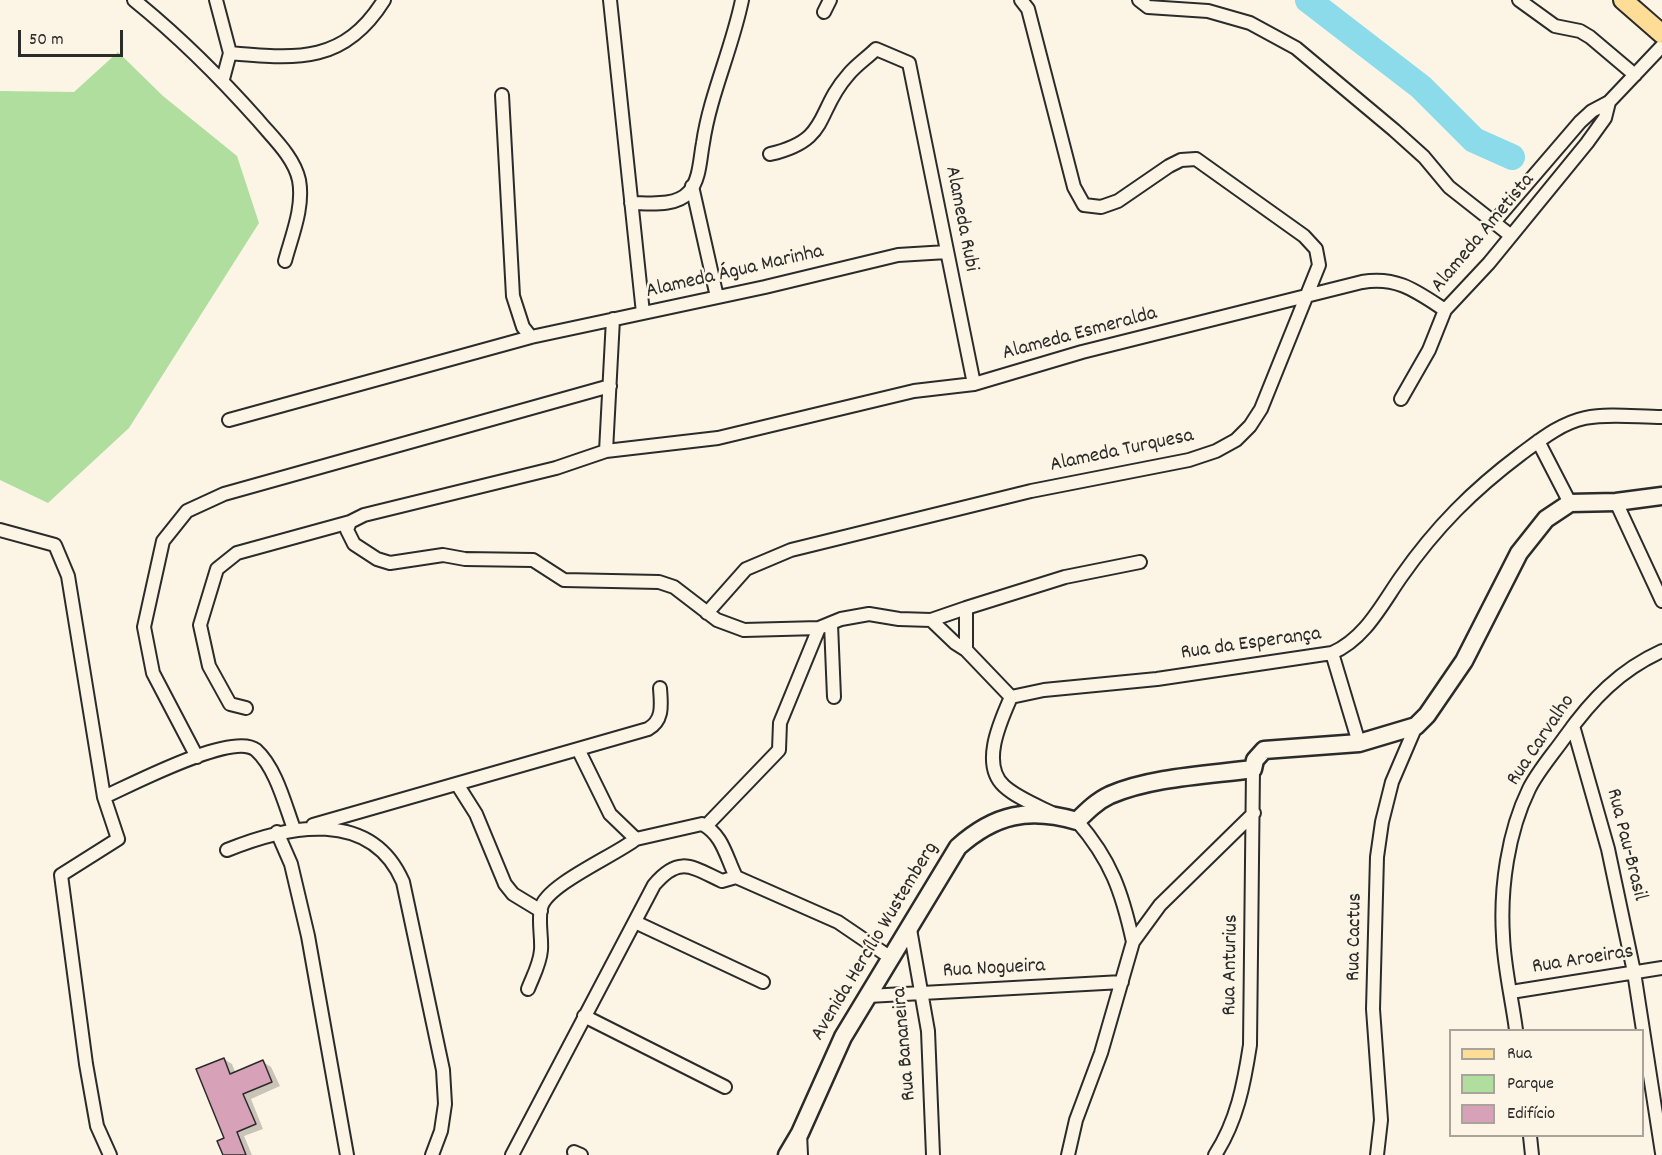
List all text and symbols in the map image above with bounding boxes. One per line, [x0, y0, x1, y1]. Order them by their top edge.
scale bar [21, 18, 126, 56]
text: 50 m [29, 28, 64, 53]
street label: Alameda Rubi [937, 164, 983, 274]
street label: Alameda Ametista [1427, 169, 1541, 299]
street label: Alameda Água Marinha [644, 240, 826, 306]
street label: Alameda Esmeralda [1000, 302, 1160, 368]
street label: Alameda Turquesa [1048, 424, 1196, 480]
street label: Rua da Esperança [1179, 623, 1323, 667]
street label: Rua Carvalho [1502, 691, 1582, 791]
street label: Rua Pau-Brasil [1599, 786, 1651, 904]
street label: Avenida Hercílio Wustemberg [807, 838, 945, 1046]
street label: Rua Cactus [1343, 893, 1369, 981]
street label: Rua Anturius [1219, 914, 1245, 1016]
street label: Rua Aroeiras [1531, 941, 1635, 981]
street label: Rua Nogueira [942, 955, 1046, 985]
street label: Rua Bananeira [888, 986, 924, 1102]
legend [1449, 1029, 1644, 1137]
text: Rua [1507, 1042, 1532, 1067]
text: Parque [1507, 1072, 1554, 1097]
text: Edifício [1507, 1102, 1555, 1127]

